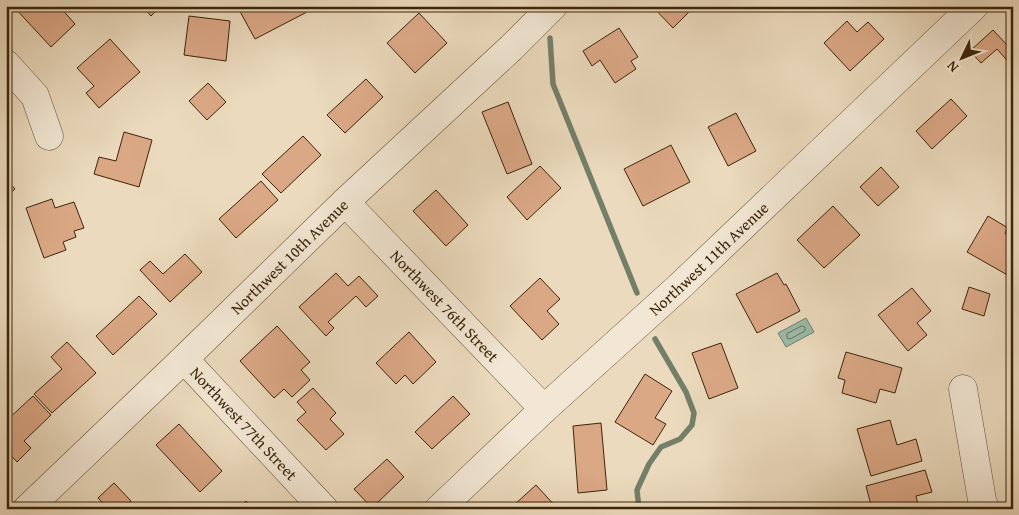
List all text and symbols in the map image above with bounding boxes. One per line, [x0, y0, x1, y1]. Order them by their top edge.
north arrow [936, 32, 986, 82]
text: N [942, 56, 963, 77]
street label: Northwest 10th Avenue [225, 193, 354, 320]
street label: Northwest 11th Avenue [643, 196, 774, 321]
street label: Northwest 76th Street [385, 244, 505, 368]
street label: Northwest 77th Street [185, 361, 304, 486]

